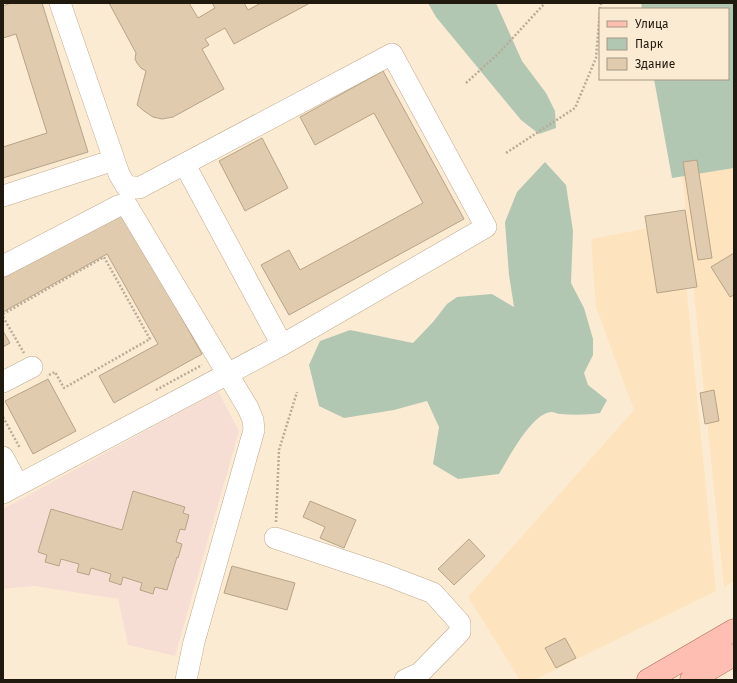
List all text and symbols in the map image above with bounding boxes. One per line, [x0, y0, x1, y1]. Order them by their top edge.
legend [599, 8, 729, 80]
text: Улица [635, 17, 669, 31]
text: Парк [635, 37, 664, 51]
text: Здание [635, 57, 675, 71]

